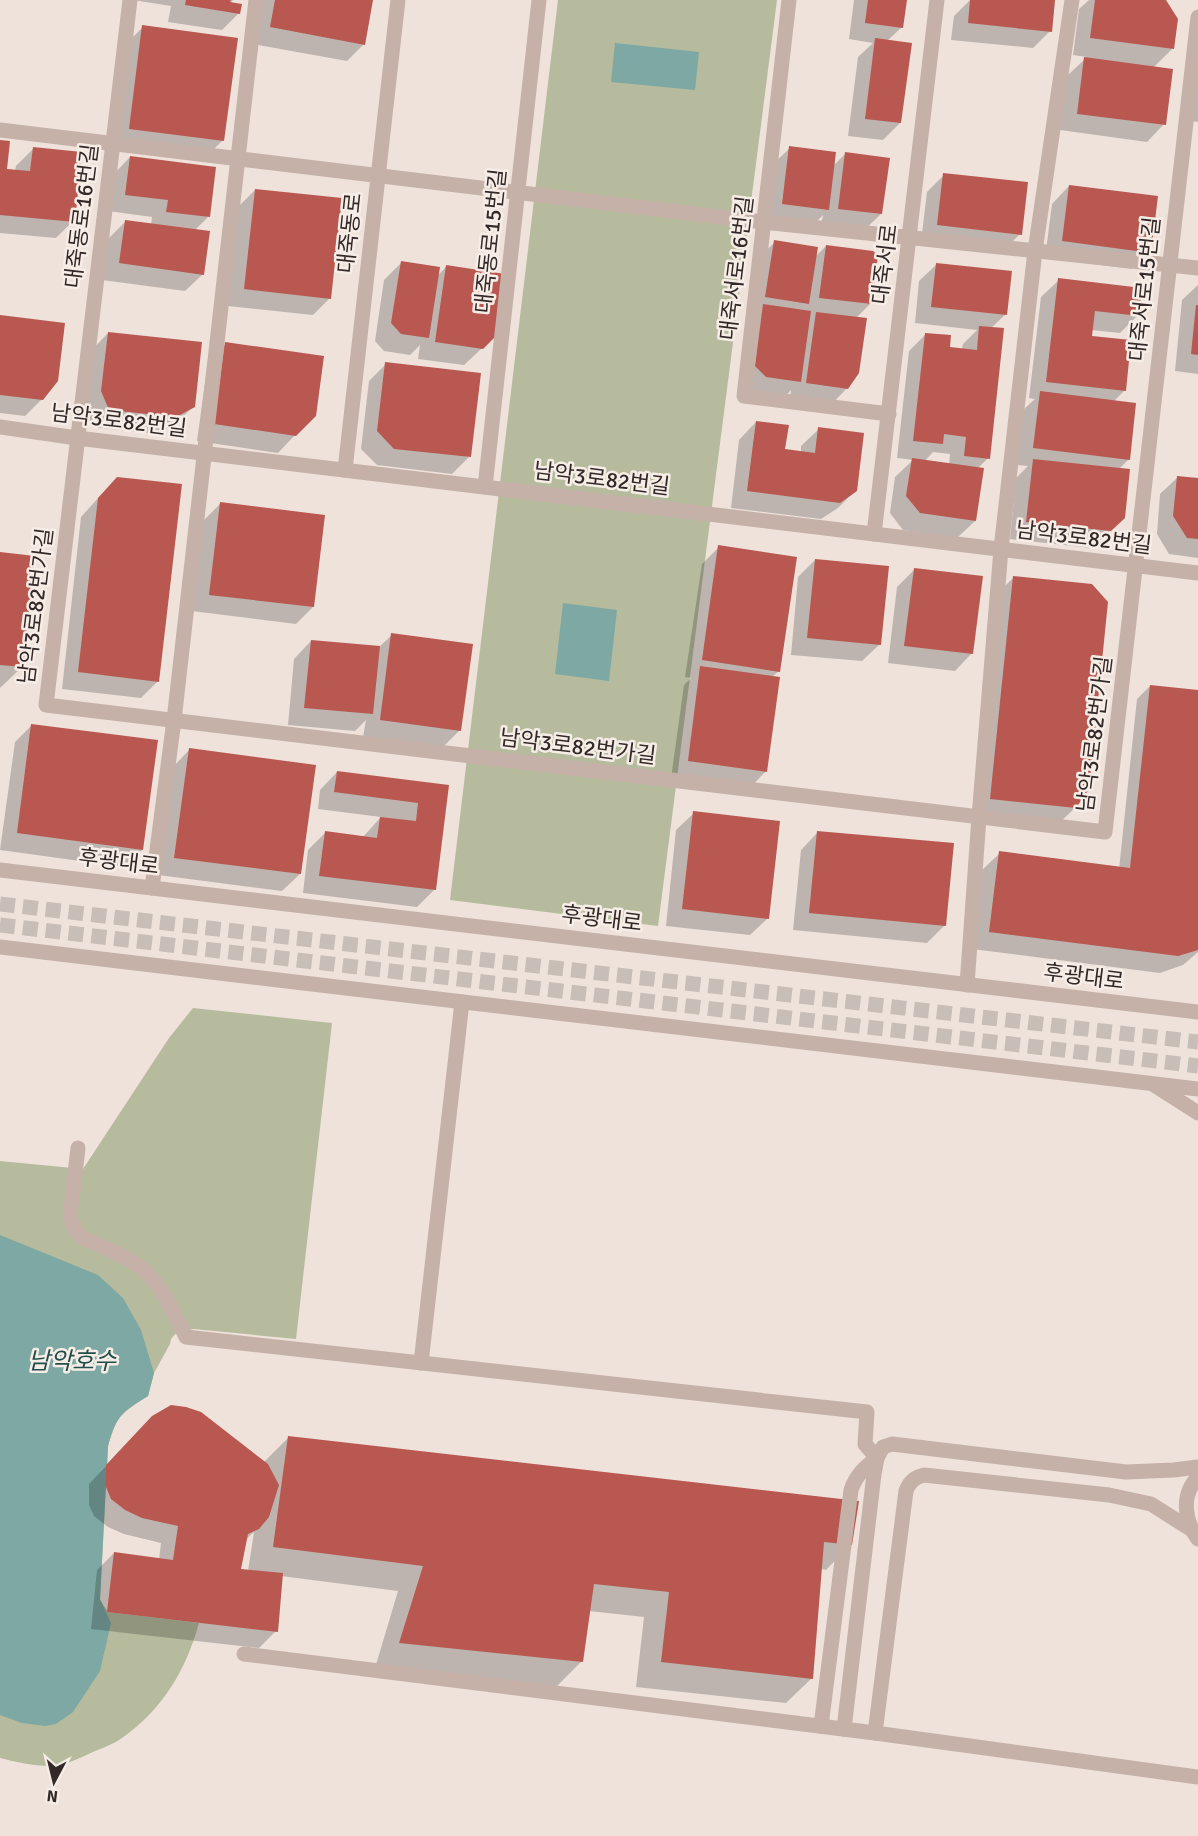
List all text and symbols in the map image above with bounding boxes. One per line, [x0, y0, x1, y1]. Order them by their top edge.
street label: 대죽동로16번길 [59, 142, 104, 290]
street label: 대죽동로15번길 [469, 167, 512, 315]
street label: 대죽동로 [332, 191, 367, 275]
street label: 대죽서로16번길 [714, 194, 759, 342]
street label: 대죽서로15번길 [1123, 215, 1166, 363]
street label: 대죽서로 [866, 222, 903, 306]
street label: 남악3로82번길 [49, 399, 188, 442]
street label: 남악3로82번길 [532, 457, 671, 500]
street label: 남악3로82번길 [1014, 516, 1153, 559]
street label: 남악3로82번가길 [13, 526, 58, 686]
street label: 남악3로82번가길 [1072, 654, 1117, 814]
street label: 남악3로82번가길 [498, 724, 658, 769]
street label: 후광대로 [77, 843, 161, 880]
street label: 후광대로 [560, 900, 644, 937]
street label: 후광대로 [1042, 958, 1126, 995]
water label: 남악호수 [28, 1346, 117, 1376]
north arrow [24, 1752, 84, 1812]
text: N [46, 1785, 59, 1806]

